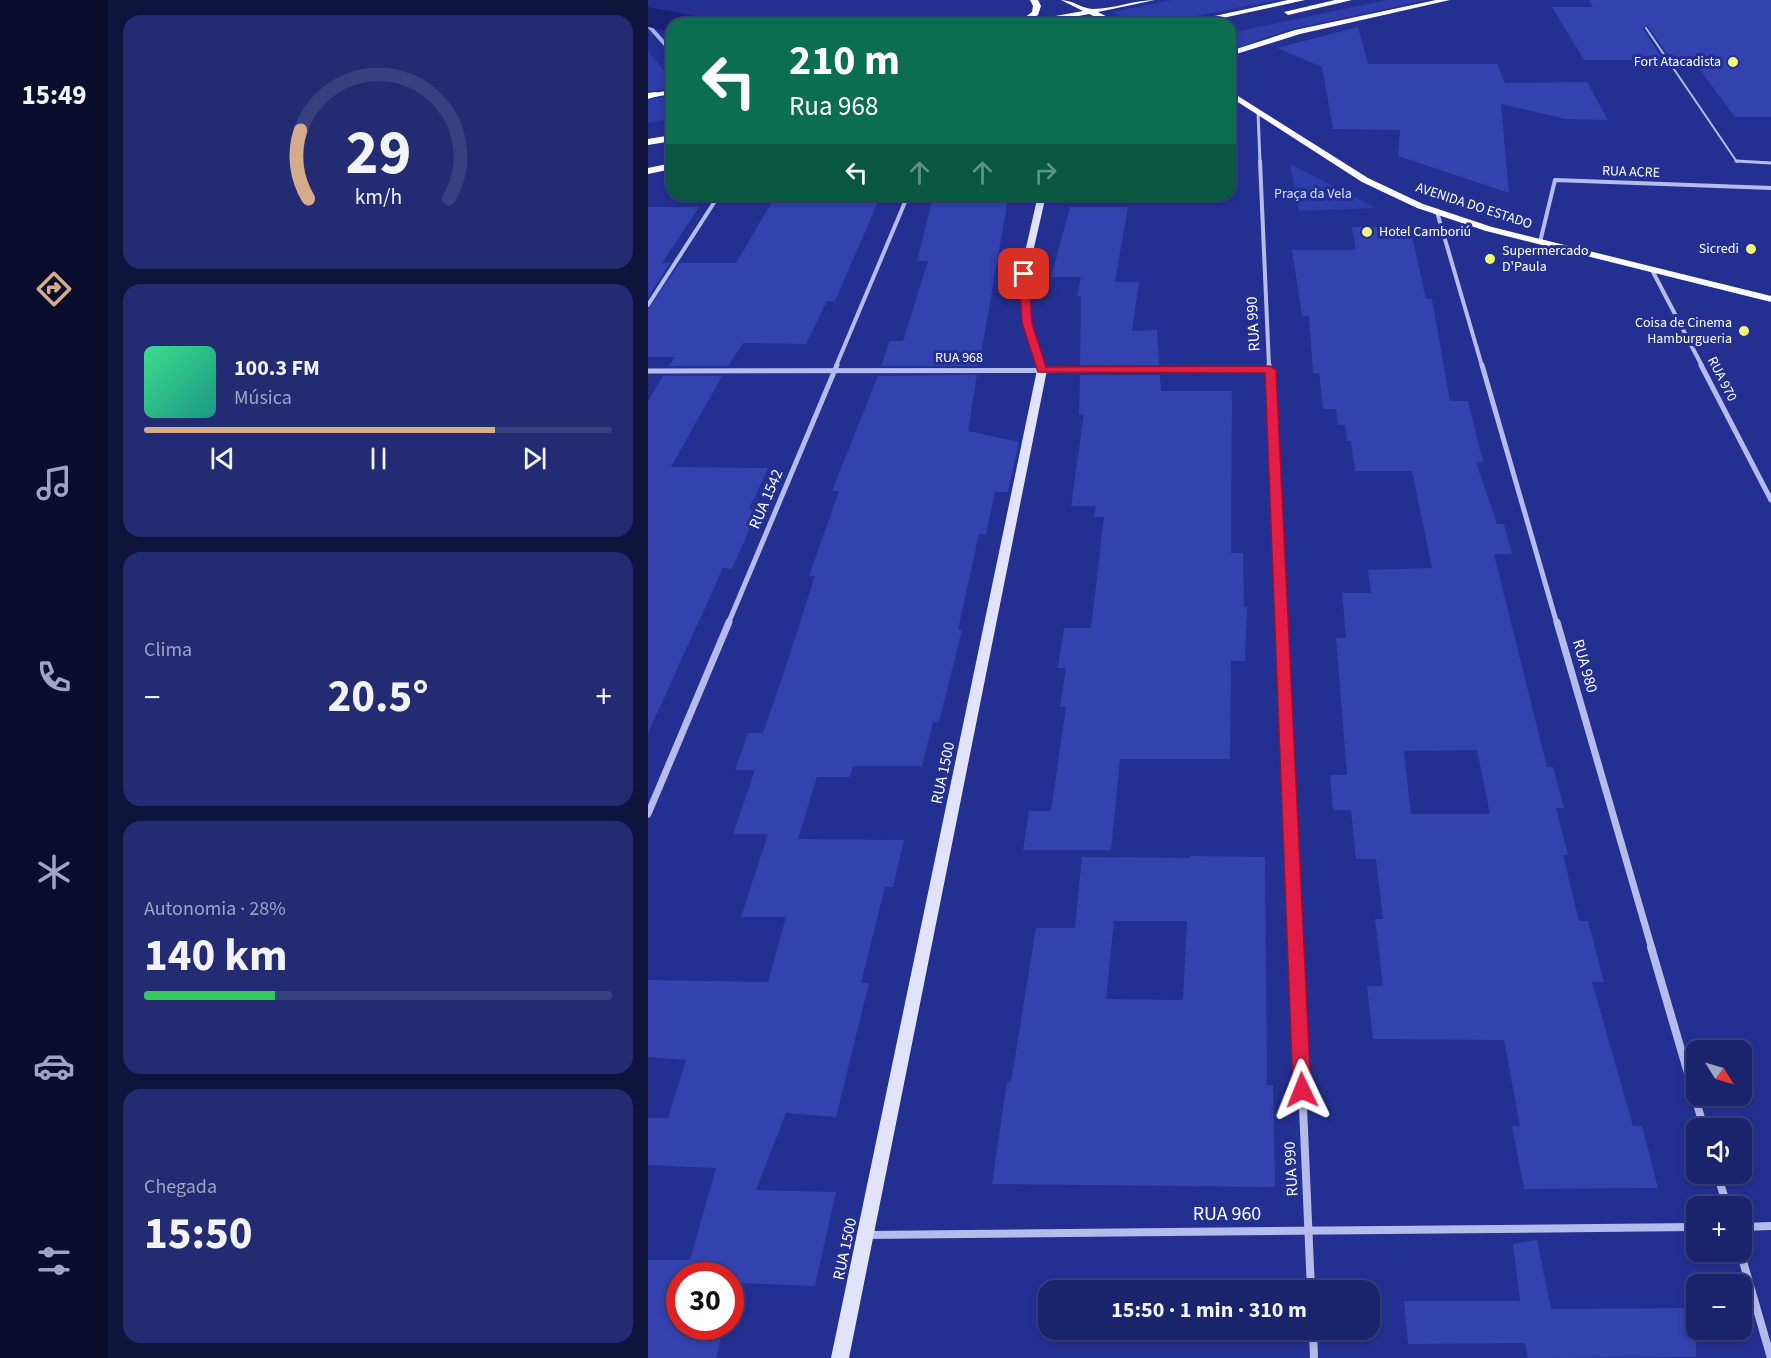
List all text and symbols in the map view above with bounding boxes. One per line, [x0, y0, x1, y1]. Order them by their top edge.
text: 210 m [789, 31, 900, 91]
icon: left [690, 42, 768, 120]
place label: Fort Atacadista [1634, 52, 1721, 72]
marker: Fort Atacadista [1726, 55, 1740, 69]
text: 15:49 [21, 76, 87, 115]
text: Rua 968 [789, 87, 878, 126]
text: 29 [345, 109, 411, 198]
icon: left [840, 156, 873, 189]
icon: ahead [903, 156, 936, 189]
icon: ahead [966, 156, 999, 189]
icon: right [1029, 156, 1062, 189]
street label: RUA ACRE [1602, 161, 1660, 183]
street label: AVENIDA DO ESTADO [1413, 178, 1535, 234]
text: km/h [354, 182, 402, 213]
park label: Praça da Vela [1274, 184, 1352, 204]
place label: Hotel Camboriú [1379, 222, 1471, 242]
marker: Hotel Camboriú [1360, 225, 1374, 239]
place label: Sicredi [1699, 239, 1739, 259]
place label: Supermercado D'Paula [1502, 241, 1589, 277]
marker: Sicredi [1744, 242, 1758, 256]
pin [998, 248, 1049, 299]
marker: Supermercado D'Paula [1483, 252, 1497, 266]
icon: arrive [1007, 257, 1040, 290]
icon: directions [33, 268, 75, 310]
street label: RUA 990 [1241, 296, 1265, 352]
place label: Coisa de Cinema Hamburgueria [1635, 313, 1732, 349]
marker: Coisa de Cinema Hamburgueria [1737, 324, 1751, 338]
street label: RUA 968 [935, 348, 983, 368]
text: 100.3 FM [234, 352, 320, 384]
street label: RUA 970 [1702, 353, 1742, 405]
text: Música [234, 384, 292, 412]
icon: previous [206, 442, 239, 475]
icon: pause [362, 442, 395, 475]
icon: next [518, 442, 551, 475]
icon: music [33, 462, 75, 504]
street label: RUA 1542 [744, 466, 788, 532]
text: Clima [144, 636, 192, 664]
street label: RUA 980 [1567, 637, 1603, 695]
icon: phone [33, 656, 75, 698]
text: 20.5° [327, 665, 429, 729]
text: − [144, 674, 160, 721]
text: + [596, 674, 612, 721]
street label: RUA 1500 [926, 740, 960, 806]
icon: climate [33, 851, 75, 893]
text: Autonomia · 28% [144, 895, 286, 923]
text: 140 km [144, 924, 288, 988]
north arrow [1686, 1040, 1752, 1106]
map controls [1686, 1040, 1752, 1340]
icon: car [33, 1045, 75, 1087]
position arrow [1270, 1058, 1334, 1122]
button: sound [1686, 1118, 1752, 1184]
street label: RUA 990 [1279, 1141, 1303, 1197]
text: Chegada [144, 1173, 217, 1201]
button: + [1686, 1196, 1752, 1262]
street label: RUA 960 [1193, 1200, 1261, 1228]
text: 15:50 [144, 1202, 253, 1266]
street label: RUA 1500 [828, 1216, 862, 1282]
icon: filters [33, 1240, 75, 1282]
speed limit sign: 30 [666, 1262, 744, 1340]
button: − [1686, 1274, 1752, 1340]
text: 15:50 · 1 min · 310 m [1111, 1294, 1307, 1326]

